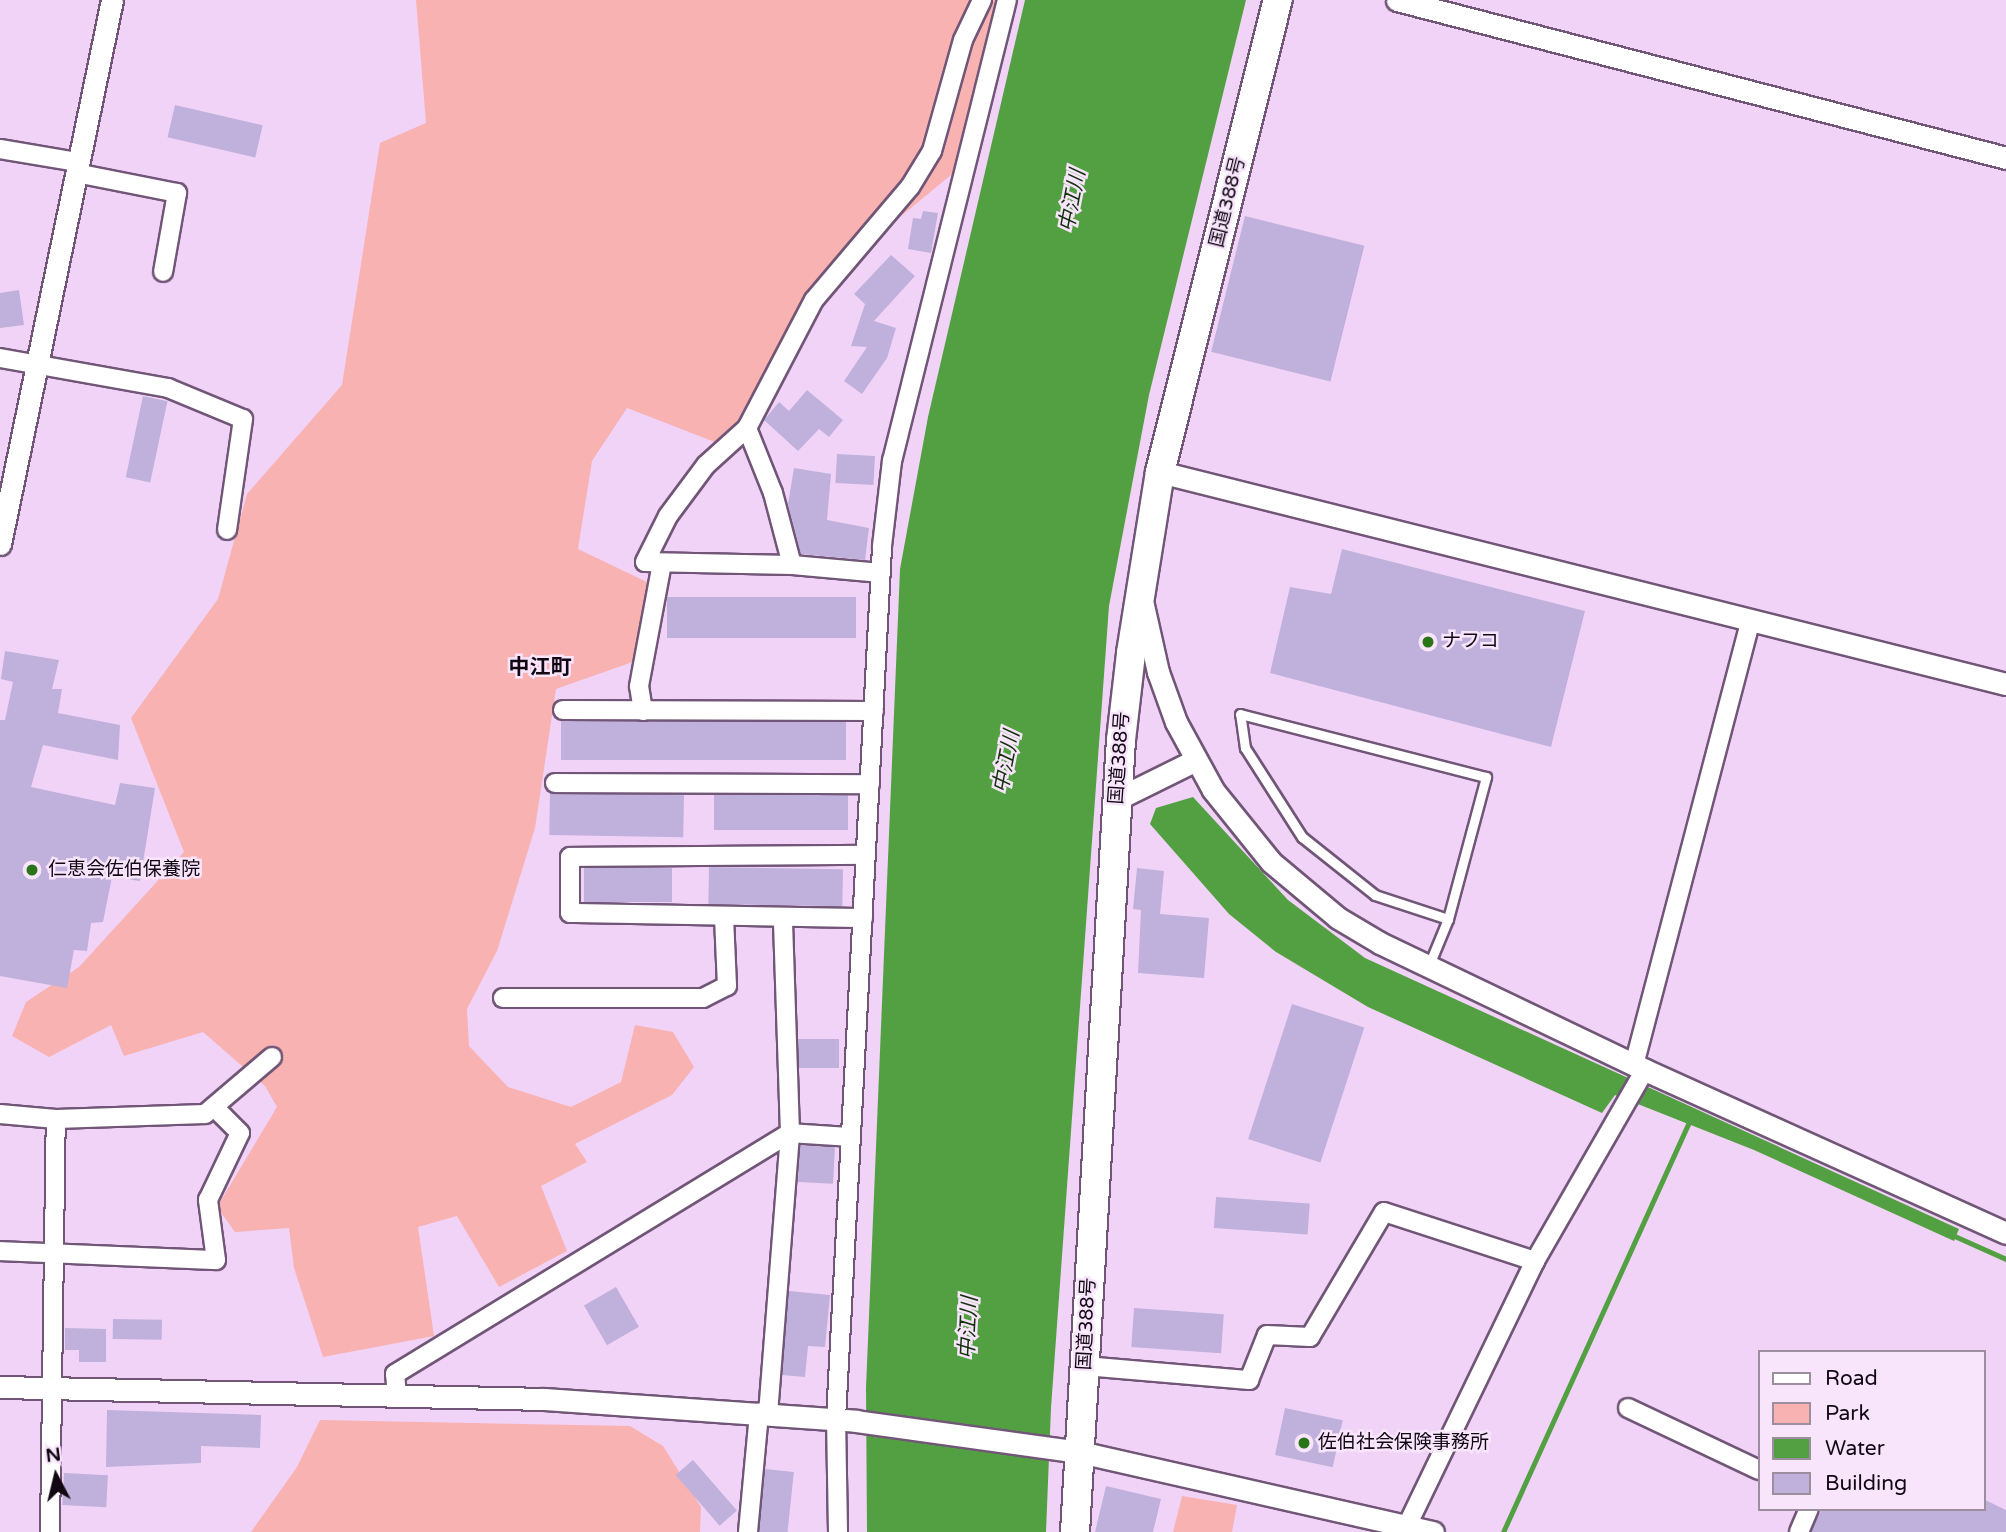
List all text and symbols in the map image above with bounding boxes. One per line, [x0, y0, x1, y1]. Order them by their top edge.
street label: 国道388号 [1206, 154, 1250, 250]
water label: 中江川 [1055, 168, 1091, 234]
place label: ナフコ [1442, 631, 1499, 653]
marker: ナフコ [1420, 634, 1436, 650]
district label: 中江町 [509, 655, 571, 681]
street label: 国道388号 [1105, 711, 1135, 805]
water label: 中江川 [989, 729, 1025, 795]
place label: 仁恵会佐伯保養院 [48, 859, 200, 881]
marker: 仁恵会佐伯保養院 [22, 860, 42, 880]
street label: 国道388号 [1073, 1277, 1101, 1371]
water label: 中江川 [955, 1296, 983, 1360]
legend [1758, 1350, 1985, 1511]
text: Road [1825, 1366, 1878, 1391]
text: Park [1825, 1401, 1870, 1426]
place label: 佐伯社会保険事務所 [1318, 1432, 1489, 1454]
marker: 佐伯社会保険事務所 [1296, 1435, 1312, 1451]
text: Water [1825, 1436, 1885, 1461]
north arrow [21, 1441, 91, 1511]
text: N [45, 1443, 62, 1467]
text: Building [1825, 1471, 1907, 1496]

